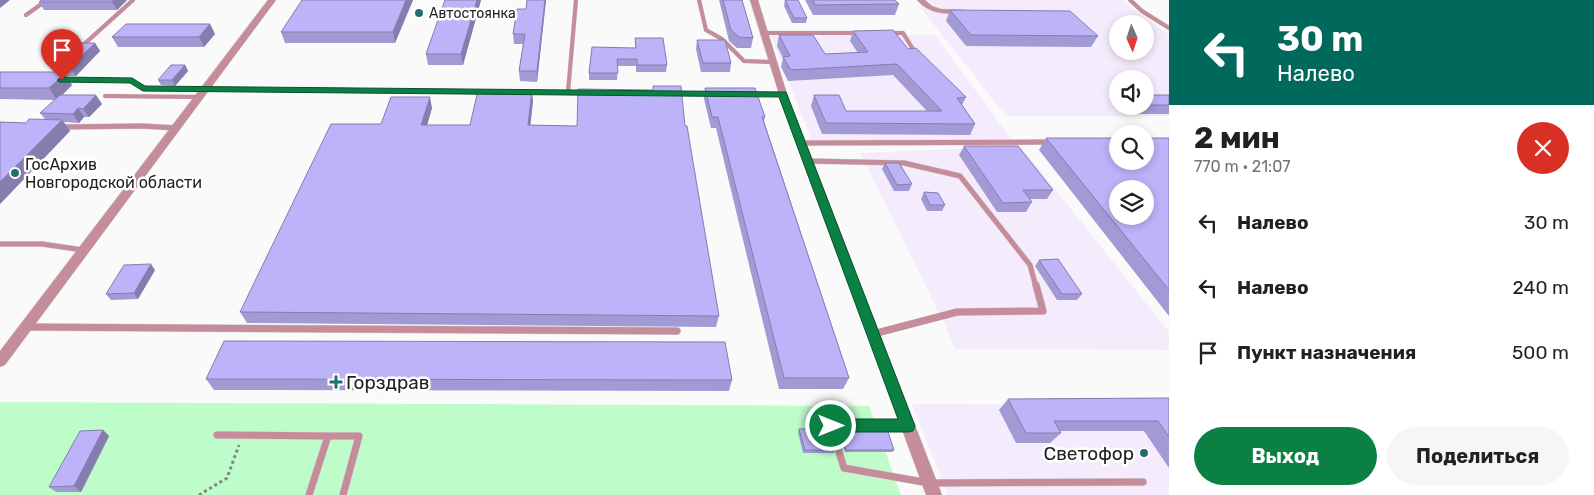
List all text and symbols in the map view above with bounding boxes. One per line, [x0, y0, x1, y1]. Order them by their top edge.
place label: Автостоянка [429, 5, 516, 22]
marker: Автостоянка [413, 7, 425, 19]
north arrow [1109, 15, 1154, 60]
map controls [1109, 15, 1154, 225]
text: 30 m [1277, 18, 1363, 60]
icon: left [1194, 20, 1259, 85]
pin [41, 29, 83, 80]
icon: arrive [48, 36, 76, 64]
text: Налево [1277, 60, 1355, 87]
button: sound [1109, 70, 1154, 115]
text: 2 мин [1194, 120, 1280, 156]
button: close [1517, 122, 1569, 174]
button: search [1109, 125, 1154, 170]
place label: ГосАрхив Новгородской области [25, 155, 202, 192]
text: 770 m · 21:07 [1194, 157, 1291, 176]
marker: ГосАрхив Новгородской области [9, 167, 21, 179]
button: layers [1109, 180, 1154, 225]
icon: left [1194, 209, 1222, 237]
text: Налево [1237, 211, 1309, 234]
text: 30 m [1524, 211, 1569, 234]
icon: left [1194, 274, 1222, 302]
text: Налево [1237, 276, 1309, 299]
text: 240 m [1513, 276, 1569, 299]
icon: arrive [1194, 339, 1222, 367]
text: Пункт назначения [1237, 341, 1416, 364]
text: 500 m [1512, 341, 1569, 364]
place label: Горздрав [346, 371, 429, 394]
marker: Горздрав [330, 376, 342, 388]
position arrow [804, 399, 856, 451]
button: Выход [1194, 427, 1377, 485]
button: Поделиться [1387, 427, 1569, 485]
place label: Светофор [1044, 442, 1134, 465]
marker: Светофор [1138, 447, 1150, 459]

